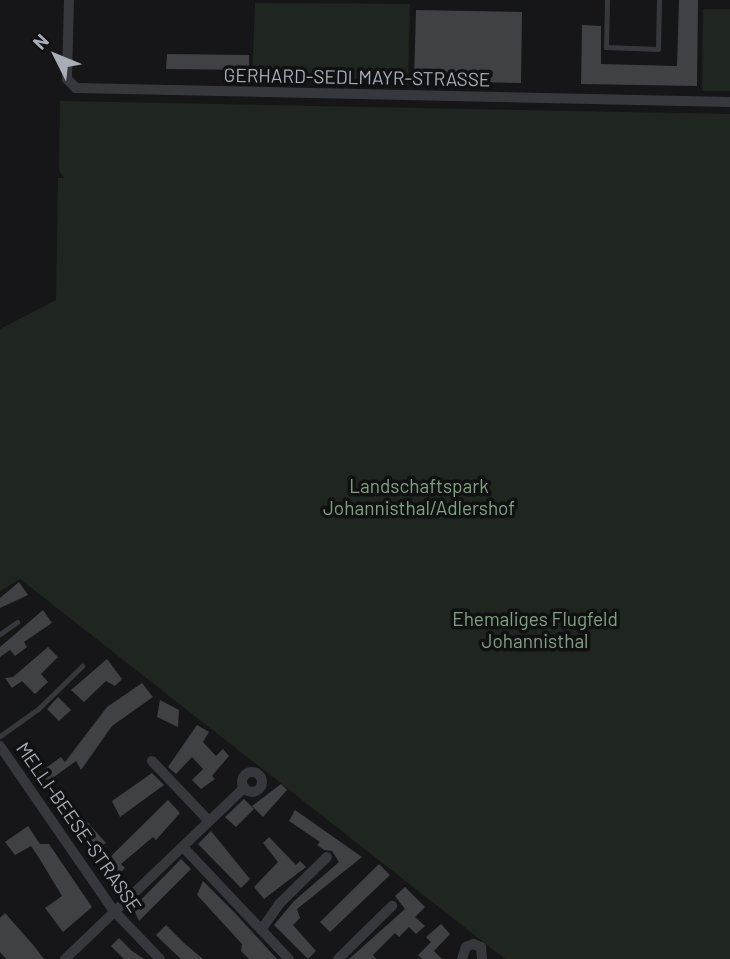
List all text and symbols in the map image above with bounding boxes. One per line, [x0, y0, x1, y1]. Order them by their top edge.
north arrow [21, 21, 91, 91]
text: N [28, 29, 53, 54]
street label: GERHARD-SEDLMAYR-STRASSE [223, 63, 491, 91]
park label: Landschaftspark Johannisthal/Adlershof [323, 475, 515, 519]
park label: Ehemaliges Flugfeld Johannisthal [452, 608, 618, 652]
street label: MELLI-BEESE-STRASSE [12, 738, 146, 916]

